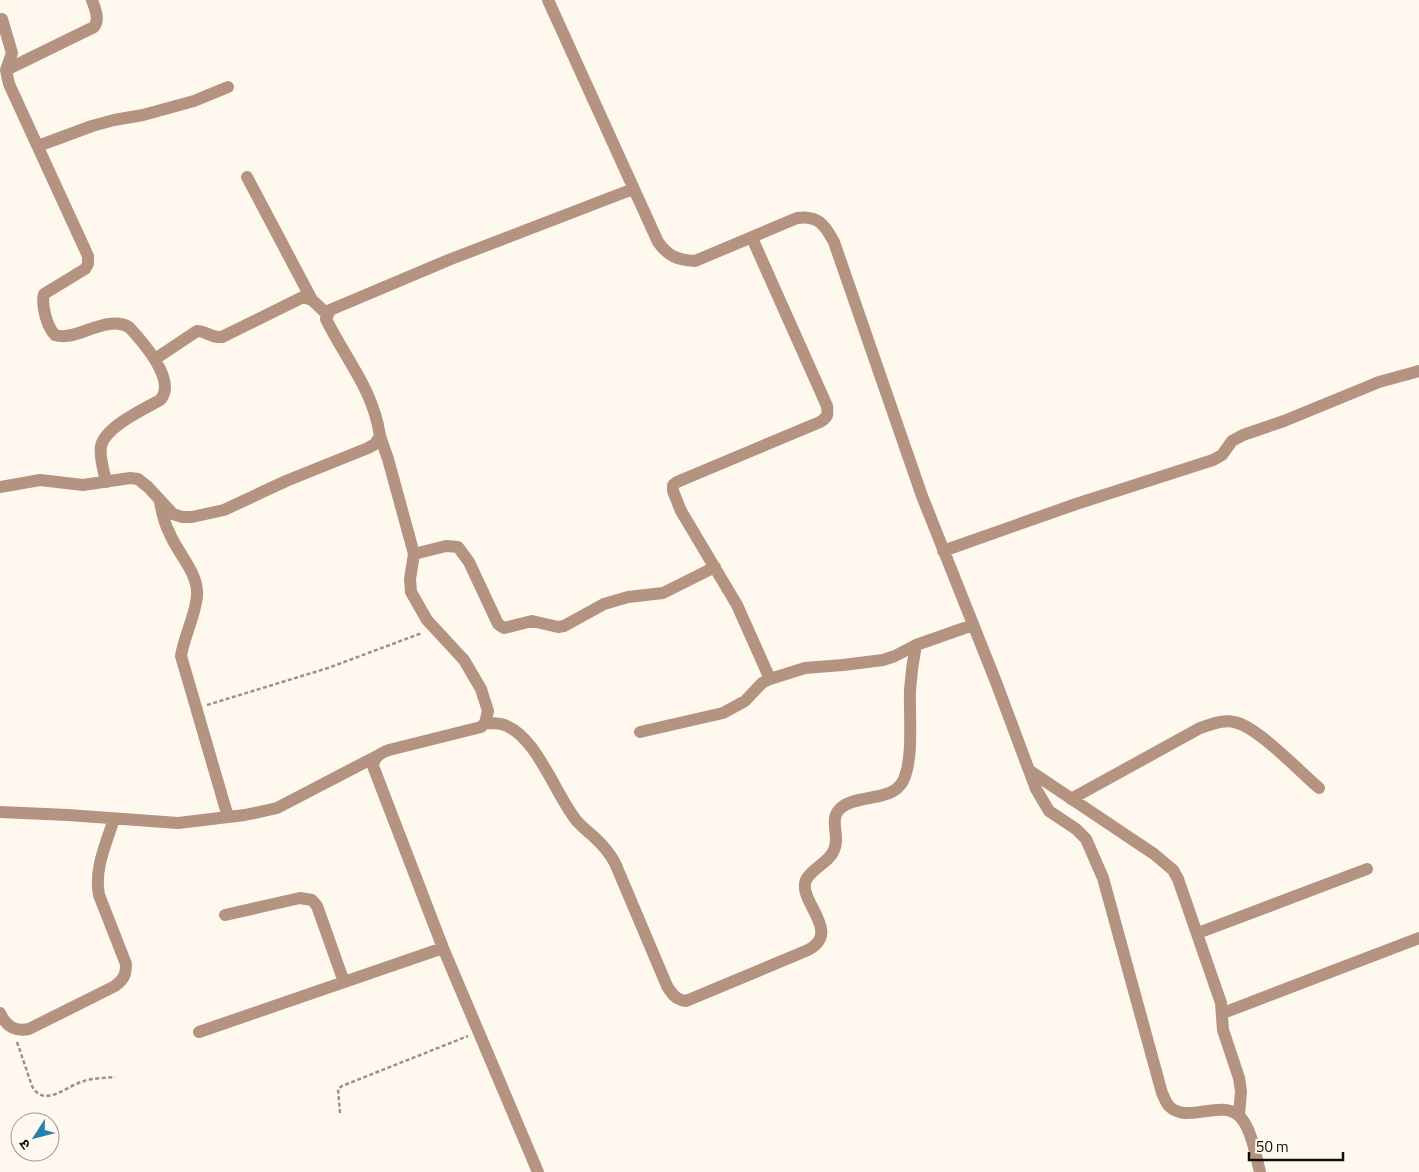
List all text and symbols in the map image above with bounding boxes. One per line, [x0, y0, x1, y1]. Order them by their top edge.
north arrow [10, 1112, 60, 1162]
scale bar [1249, 1130, 1343, 1162]
text: उ [13, 1135, 35, 1154]
text: 50 m [1256, 1135, 1289, 1158]

